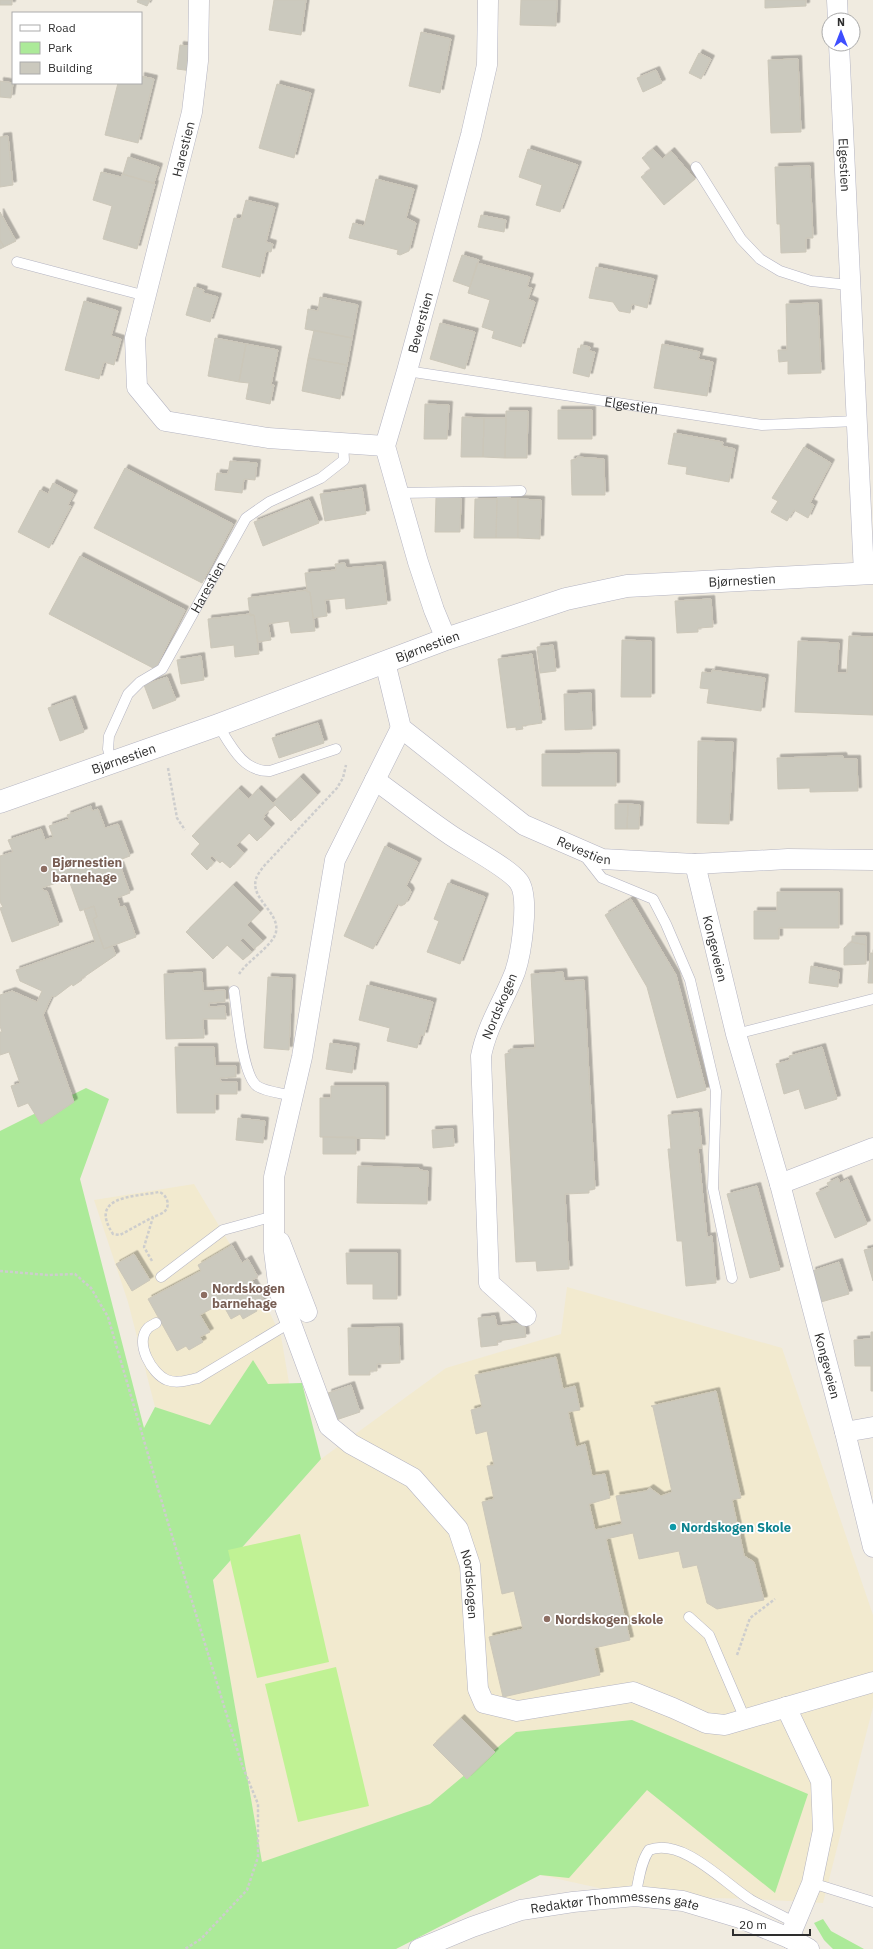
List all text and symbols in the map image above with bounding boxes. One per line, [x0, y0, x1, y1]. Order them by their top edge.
legend [12, 12, 142, 84]
north arrow [821, 12, 861, 52]
text: N [837, 15, 845, 29]
text: Road [48, 20, 76, 35]
text: Park [48, 40, 73, 55]
text: Building [48, 60, 93, 75]
street label: Harestien [168, 120, 199, 179]
street label: Elgestien [834, 138, 854, 192]
street label: Beverstien [404, 290, 437, 355]
street label: Elgestien [604, 393, 659, 418]
street label: Harestien [187, 558, 229, 616]
street label: Bjørnestien [708, 570, 776, 591]
street label: Bjørnestien [393, 627, 462, 666]
street label: Bjørnestien [89, 740, 158, 778]
street label: Revestien [554, 832, 611, 868]
place label: Bjørnestien barnehage [52, 854, 122, 886]
marker: Bjørnestien barnehage [39, 864, 49, 874]
street label: Kongeveien [699, 914, 731, 984]
street label: Nordskogen [478, 971, 521, 1042]
place label: Nordskogen barnehage [212, 1280, 285, 1312]
marker: Nordskogen barnehage [199, 1290, 209, 1300]
street label: Kongeveien [810, 1331, 844, 1401]
place label: Nordskogen Skole [681, 1519, 791, 1536]
marker: Nordskogen Skole [668, 1522, 678, 1532]
street label: Nordskogen [456, 1547, 481, 1620]
place label: Nordskogen skole [555, 1611, 663, 1628]
marker: Nordskogen skole [542, 1614, 552, 1624]
street label: Redaktør Thommessens gate [529, 1888, 701, 1917]
scale bar [733, 1911, 810, 1937]
text: 20 m [739, 1917, 767, 1932]

